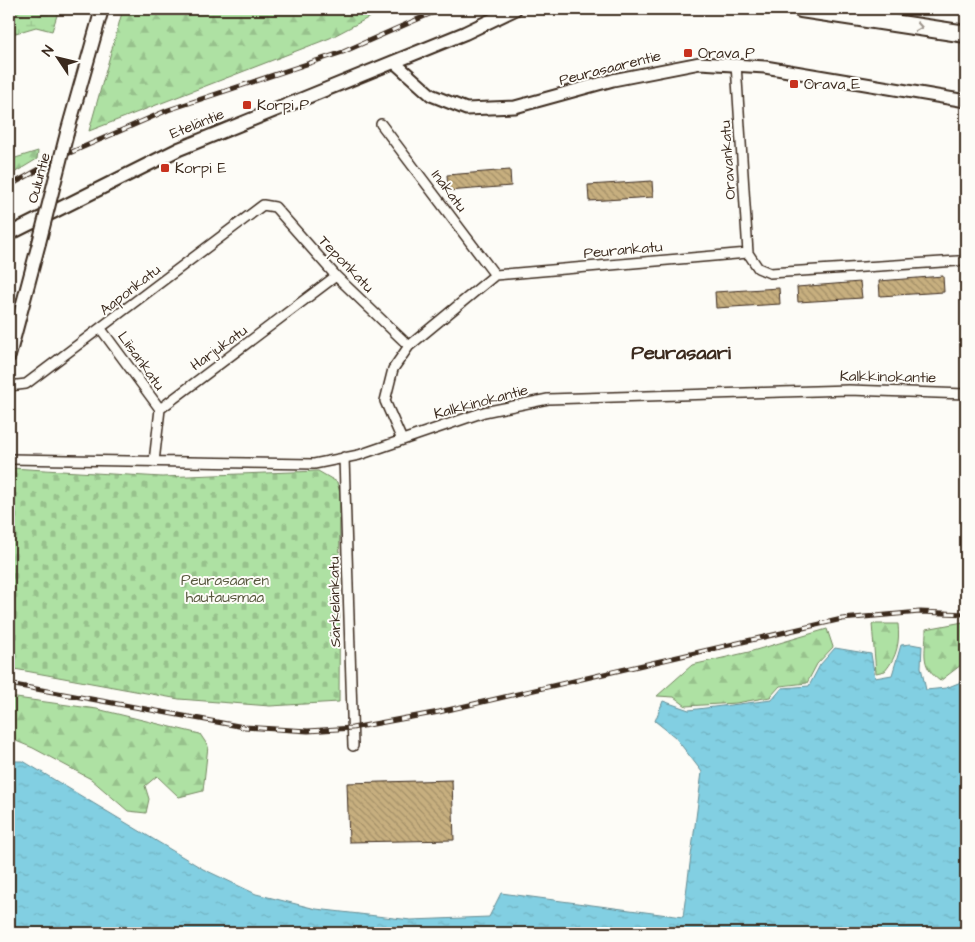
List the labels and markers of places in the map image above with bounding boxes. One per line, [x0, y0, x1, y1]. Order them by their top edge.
place label: Orava P [698, 43, 755, 64]
marker: Orava P [682, 47, 694, 59]
place label: Orava E [804, 74, 860, 95]
marker: Orava E [788, 78, 800, 90]
place label: Korpi P [257, 95, 309, 116]
marker: Korpi P [241, 99, 253, 111]
place label: Korpi E [175, 158, 226, 179]
marker: Korpi E [159, 162, 171, 174]

